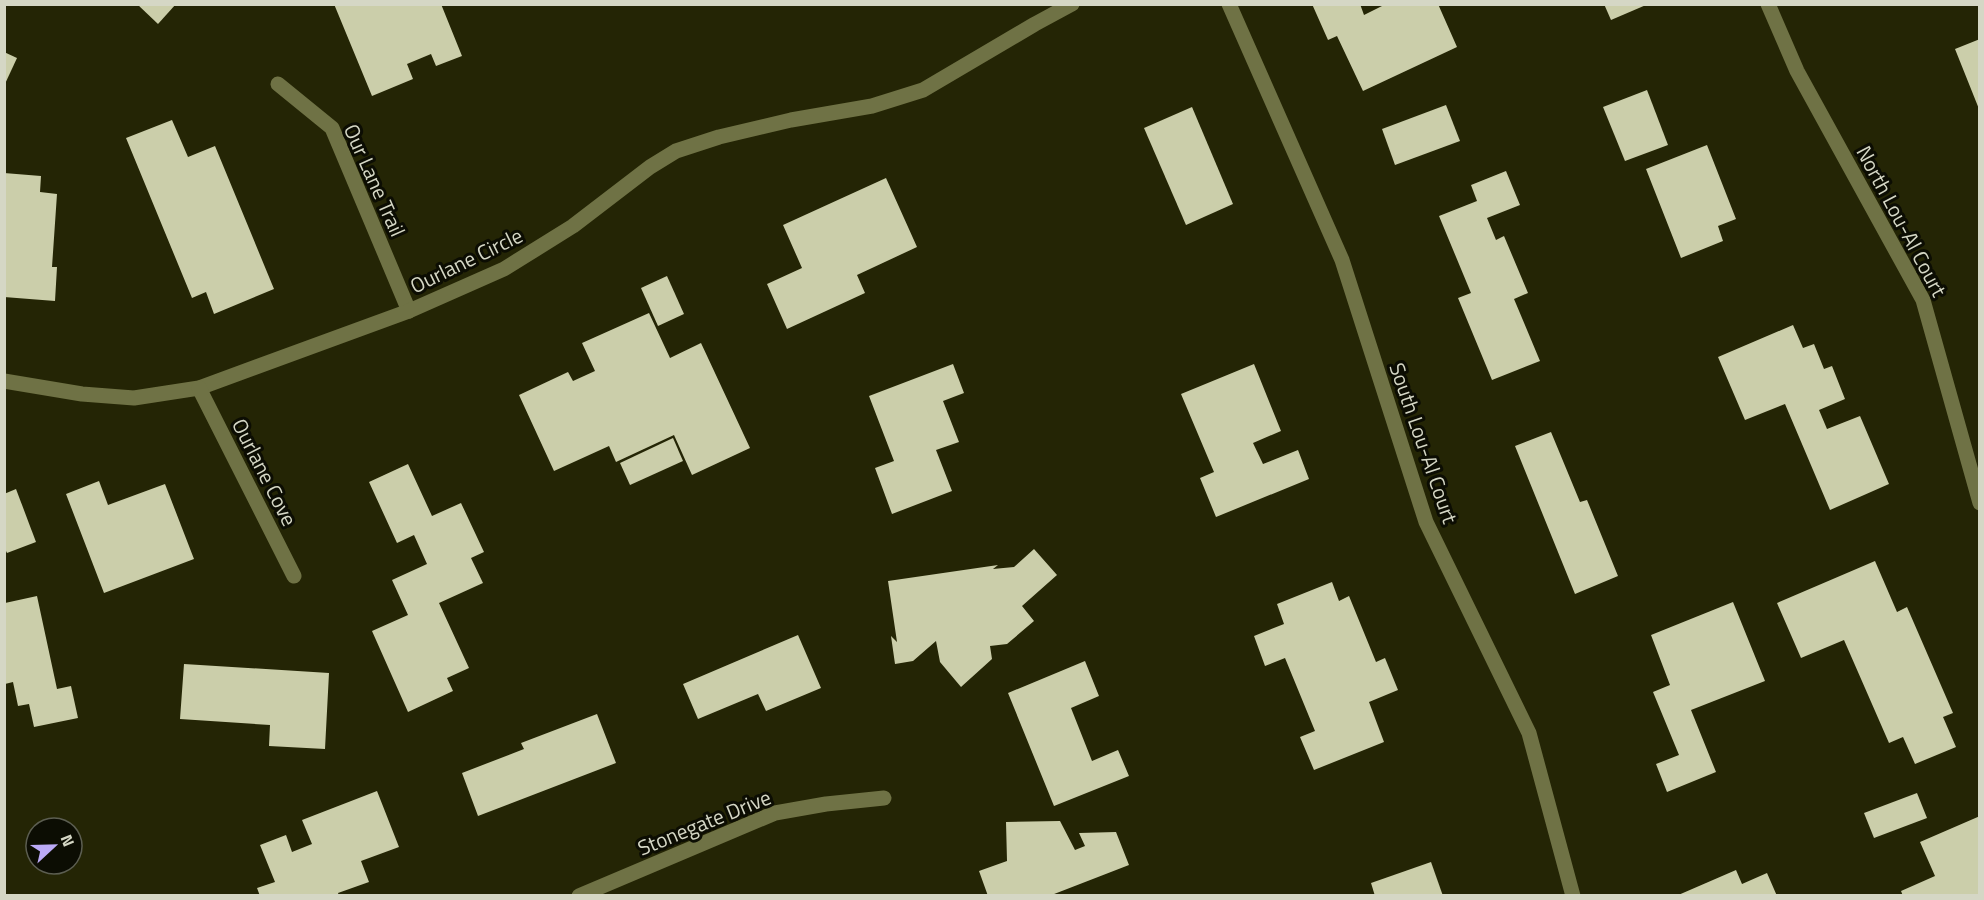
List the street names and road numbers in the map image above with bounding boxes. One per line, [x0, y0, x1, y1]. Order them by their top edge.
street label: Our Lane Trail [336, 118, 414, 242]
street label: North Lou-Al Court [1849, 140, 1956, 303]
street label: Ourlane Circle [404, 219, 528, 301]
street label: South Lou-Al Court [1381, 358, 1467, 528]
street label: Ourlane Cove [224, 413, 306, 531]
street label: Stonegate Drive [632, 781, 776, 863]

